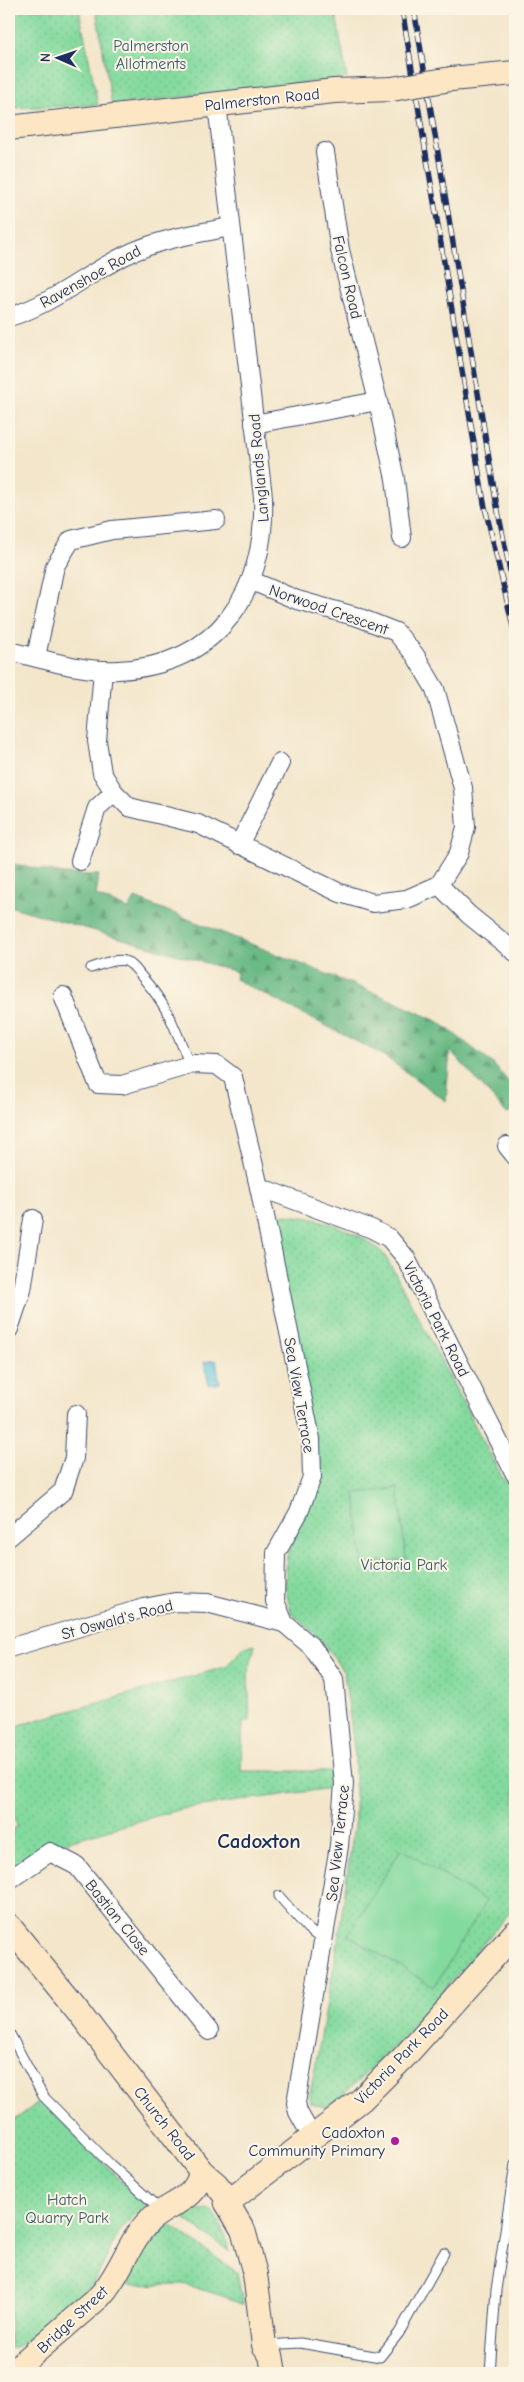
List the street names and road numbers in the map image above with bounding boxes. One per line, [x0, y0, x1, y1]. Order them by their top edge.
street label: Palmerston Road [204, 85, 321, 115]
street label: Falcon Road [329, 234, 365, 321]
street label: Ravenshoe Road [37, 242, 144, 312]
street label: Langlands Road [245, 413, 273, 523]
street label: Norwood Crescent [267, 581, 391, 639]
street label: Victoria Park Road [399, 1259, 473, 1380]
street label: Sea View Terrace [280, 1336, 318, 1454]
street label: St Oswald's Road [59, 1596, 175, 1644]
street label: Sea View Terrace [323, 1784, 353, 1902]
street label: Bastian Close [81, 1876, 153, 1959]
street label: Victoria Park Road [351, 2005, 452, 2108]
street label: Church Road [130, 2083, 199, 2164]
street label: Bridge Street [34, 2282, 112, 2357]

